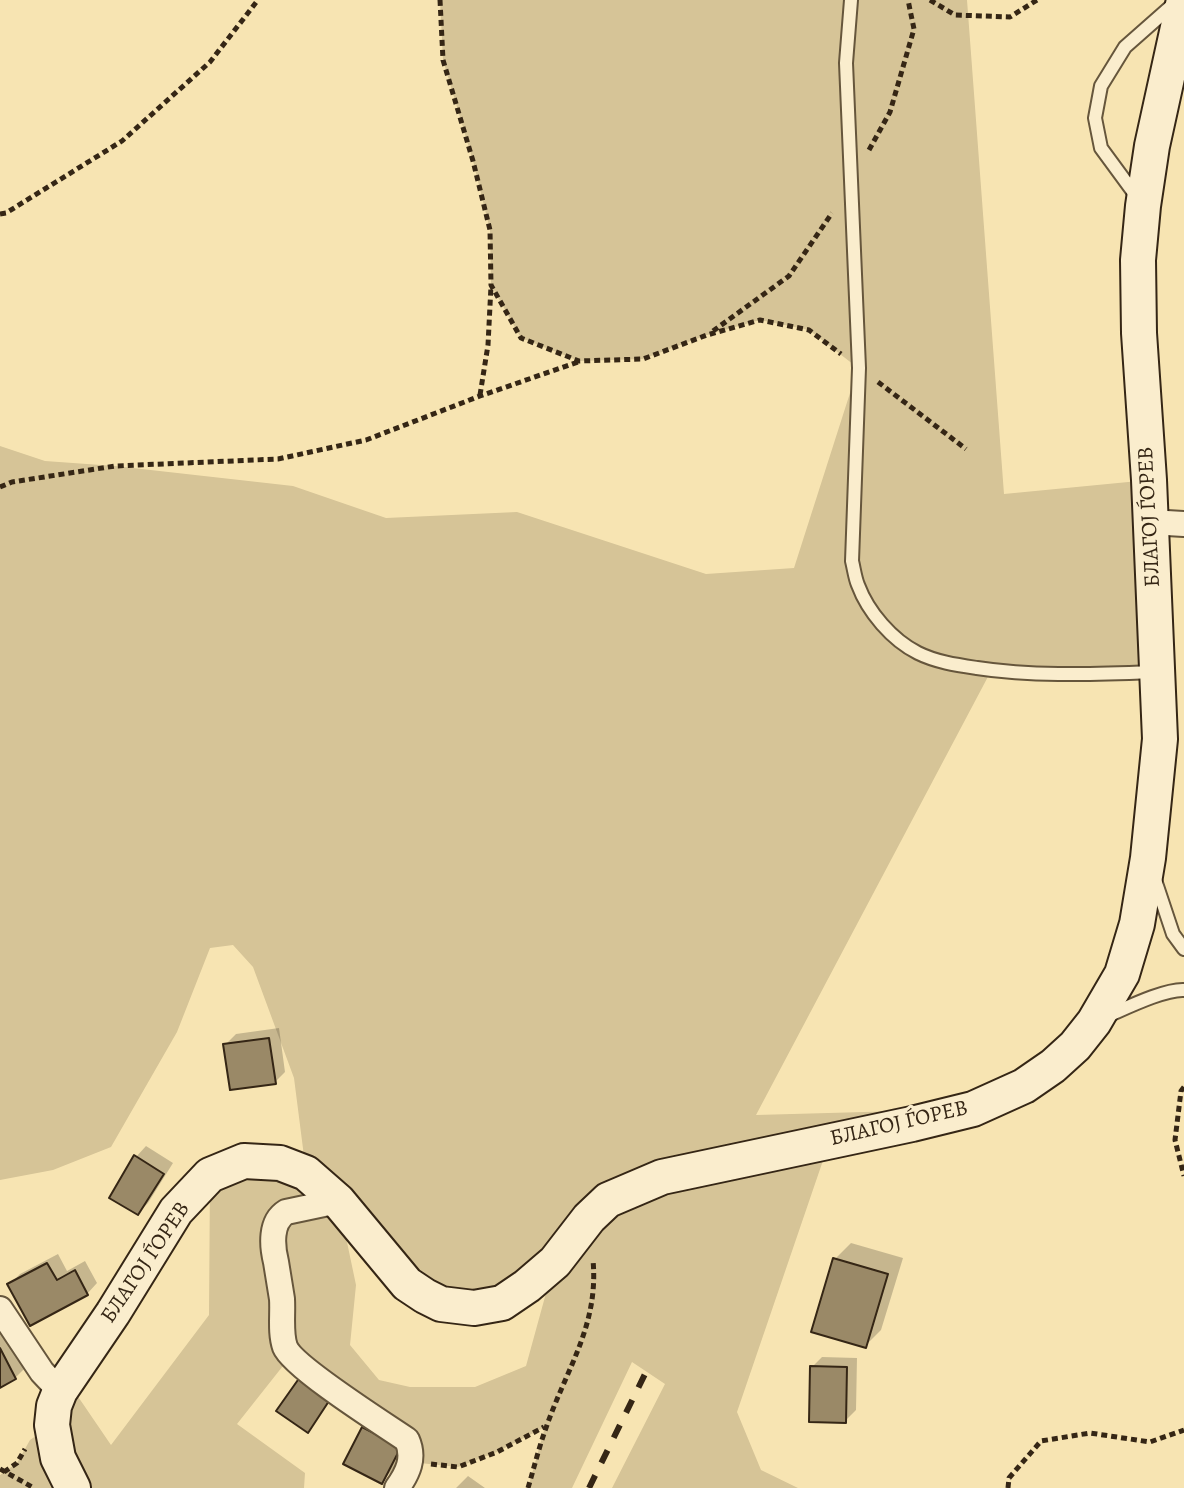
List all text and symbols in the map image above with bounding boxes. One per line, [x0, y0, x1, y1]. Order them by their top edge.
street label: БЛАГОЈ ЃОРЕВ [1133, 446, 1167, 588]
street label: БЛАГОЈ ЃОРЕВ [827, 1095, 971, 1153]
street label: БЛАГОЈ ЃОРЕВ [96, 1197, 196, 1329]

